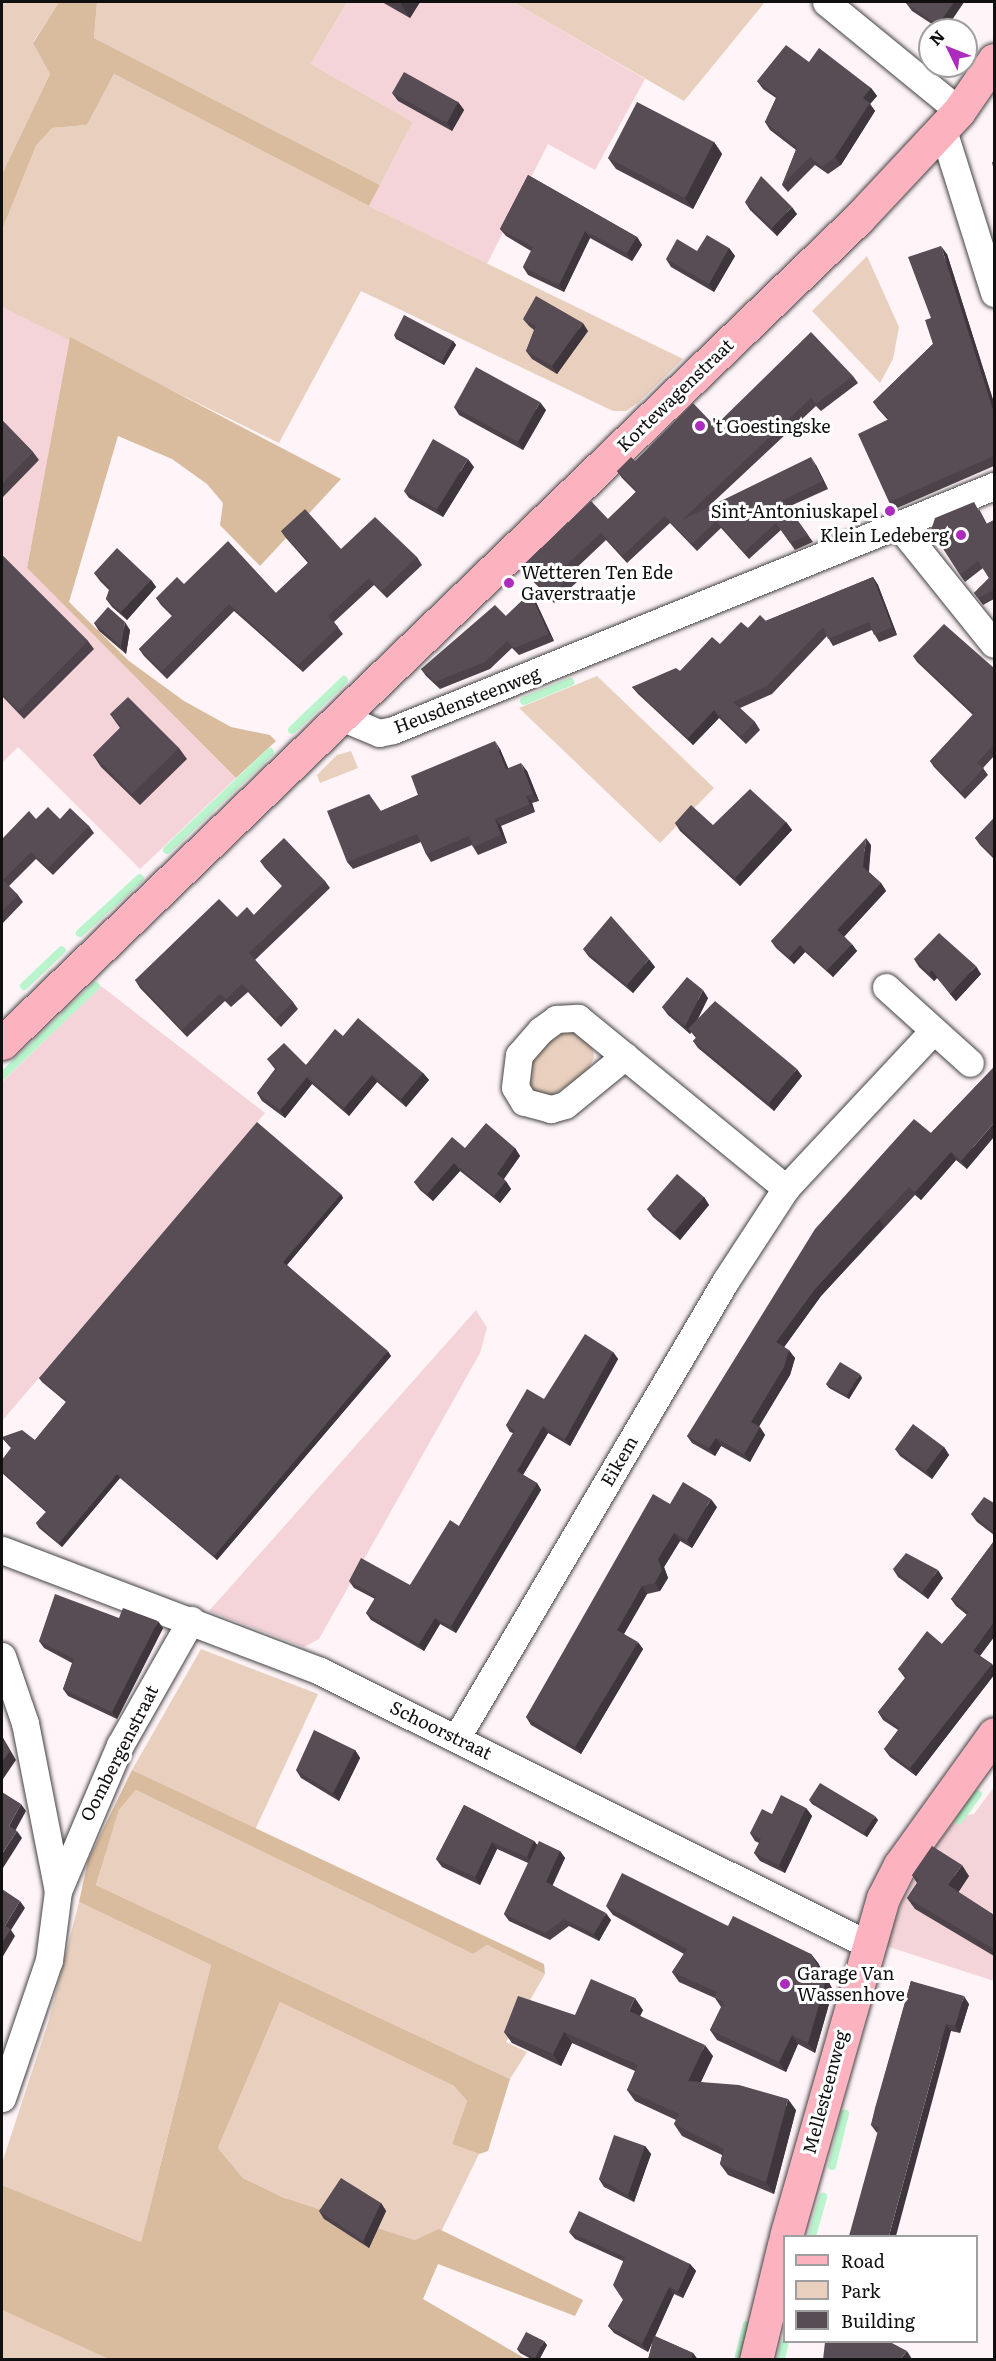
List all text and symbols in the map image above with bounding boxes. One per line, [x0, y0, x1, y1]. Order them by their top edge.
north arrow [918, 18, 978, 78]
text: N [923, 24, 950, 50]
street label: Kortewagenstraat [612, 334, 738, 456]
place label: 't Goestingske [712, 415, 831, 437]
marker: 't Goestingske [693, 419, 707, 433]
place label: Sint-Antoniuskapel [711, 500, 878, 522]
marker: Sint-Antoniuskapel [883, 504, 897, 518]
place label: Klein Ledeberg [820, 524, 949, 546]
marker: Klein Ledeberg [954, 528, 968, 542]
place label: Wetteren Ten Ede Gaverstraatje [521, 562, 673, 604]
marker: Wetteren Ten Ede Gaverstraatje [502, 576, 516, 590]
street label: Heusdensteenweg [391, 662, 543, 738]
street label: Eikem [596, 1432, 642, 1490]
street label: Oombergenstraat [75, 1681, 163, 1825]
street label: Schoorstraat [387, 1696, 495, 1764]
place label: Garage Van Wassenhove [797, 1963, 905, 2006]
marker: Garage Van Wassenhove [778, 1977, 792, 1991]
street label: Mellesteenweg [798, 2028, 852, 2156]
legend [783, 2235, 978, 2343]
text: Road [841, 2247, 885, 2274]
text: Park [841, 2277, 880, 2304]
text: Building [841, 2307, 915, 2334]

